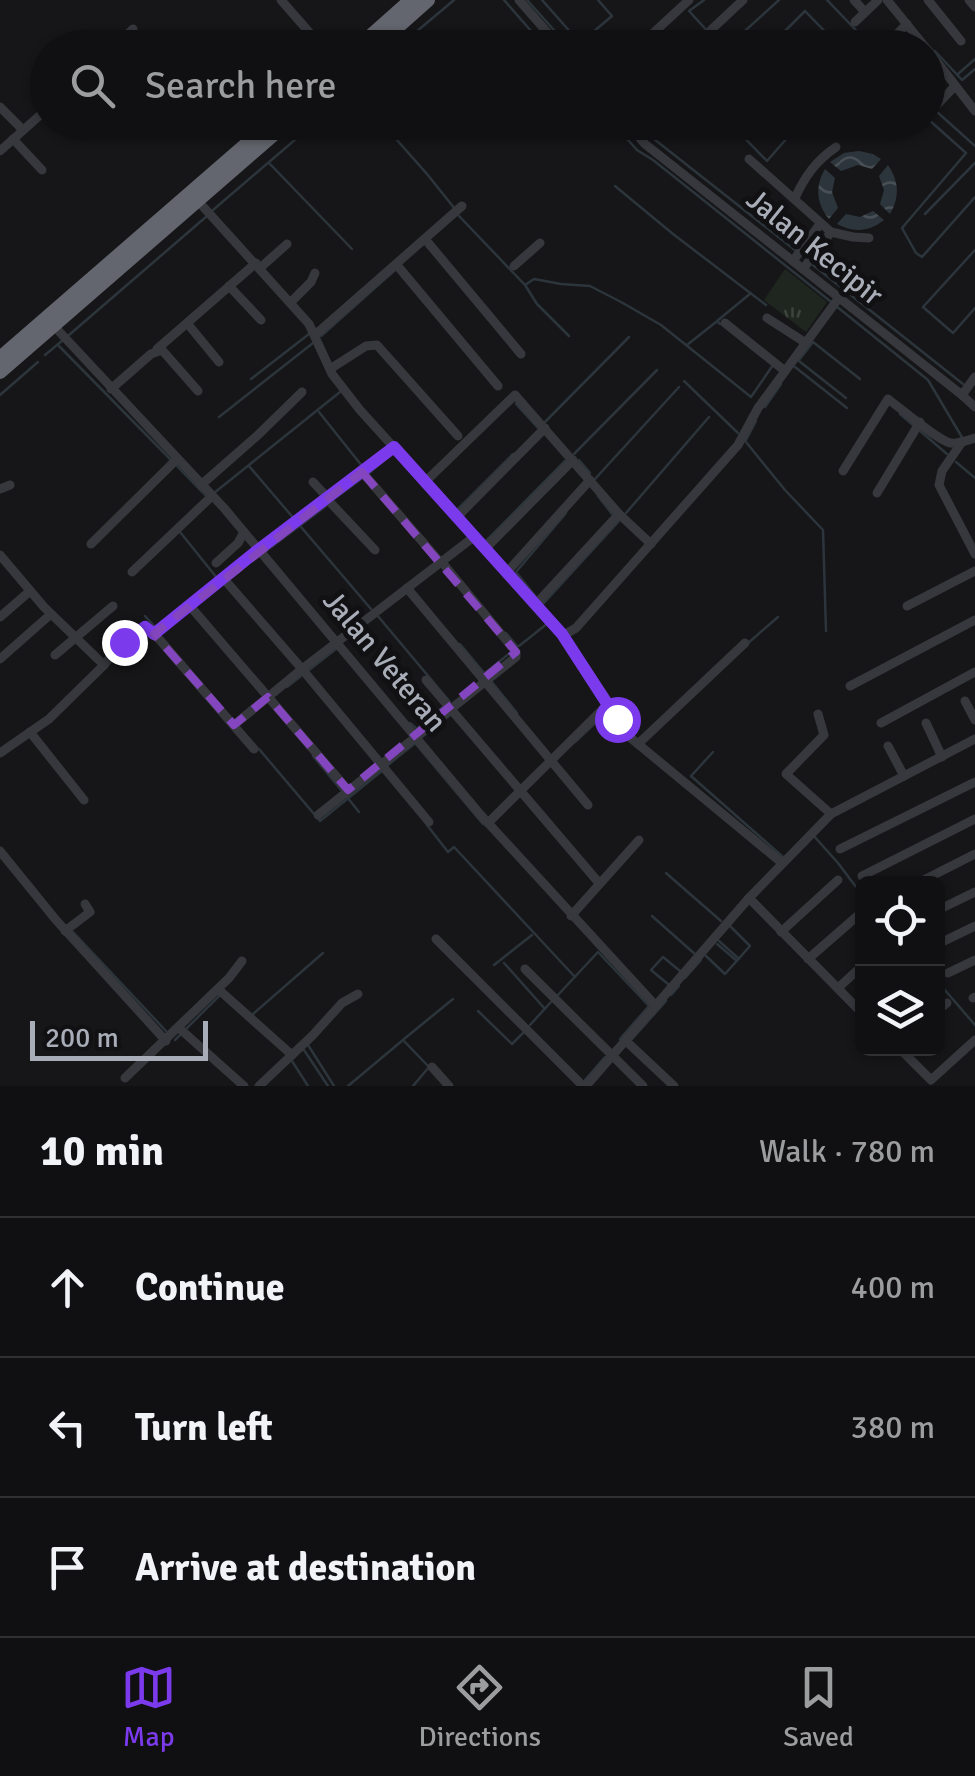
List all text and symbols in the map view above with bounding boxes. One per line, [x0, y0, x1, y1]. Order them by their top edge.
search box [30, 30, 945, 140]
icon: search [65, 58, 120, 113]
text: Search here [145, 62, 337, 109]
street label: Jalan Kecipir [739, 181, 890, 314]
street label: Jalan Veteran [315, 583, 454, 740]
route end [102, 620, 148, 666]
route start [595, 697, 641, 743]
map controls [855, 876, 945, 1056]
button: locate [855, 876, 945, 966]
button: layers [855, 966, 945, 1056]
scale bar [30, 1016, 208, 1060]
text: 200 m [45, 1021, 119, 1055]
text: 10 min [40, 1126, 164, 1177]
text: Walk · 780 m [759, 1132, 935, 1171]
icon: ahead [40, 1260, 95, 1315]
text: Continue [135, 1264, 285, 1311]
text: 400 m [851, 1268, 935, 1307]
icon: left [40, 1400, 95, 1455]
text: Turn left [135, 1404, 273, 1451]
text: 380 m [851, 1408, 935, 1447]
icon: arrive [40, 1540, 95, 1595]
text: Arrive at destination [135, 1544, 476, 1591]
tab: Map [121, 1660, 176, 1754]
tab: Directions [419, 1660, 541, 1754]
tab: Saved [783, 1660, 854, 1754]

